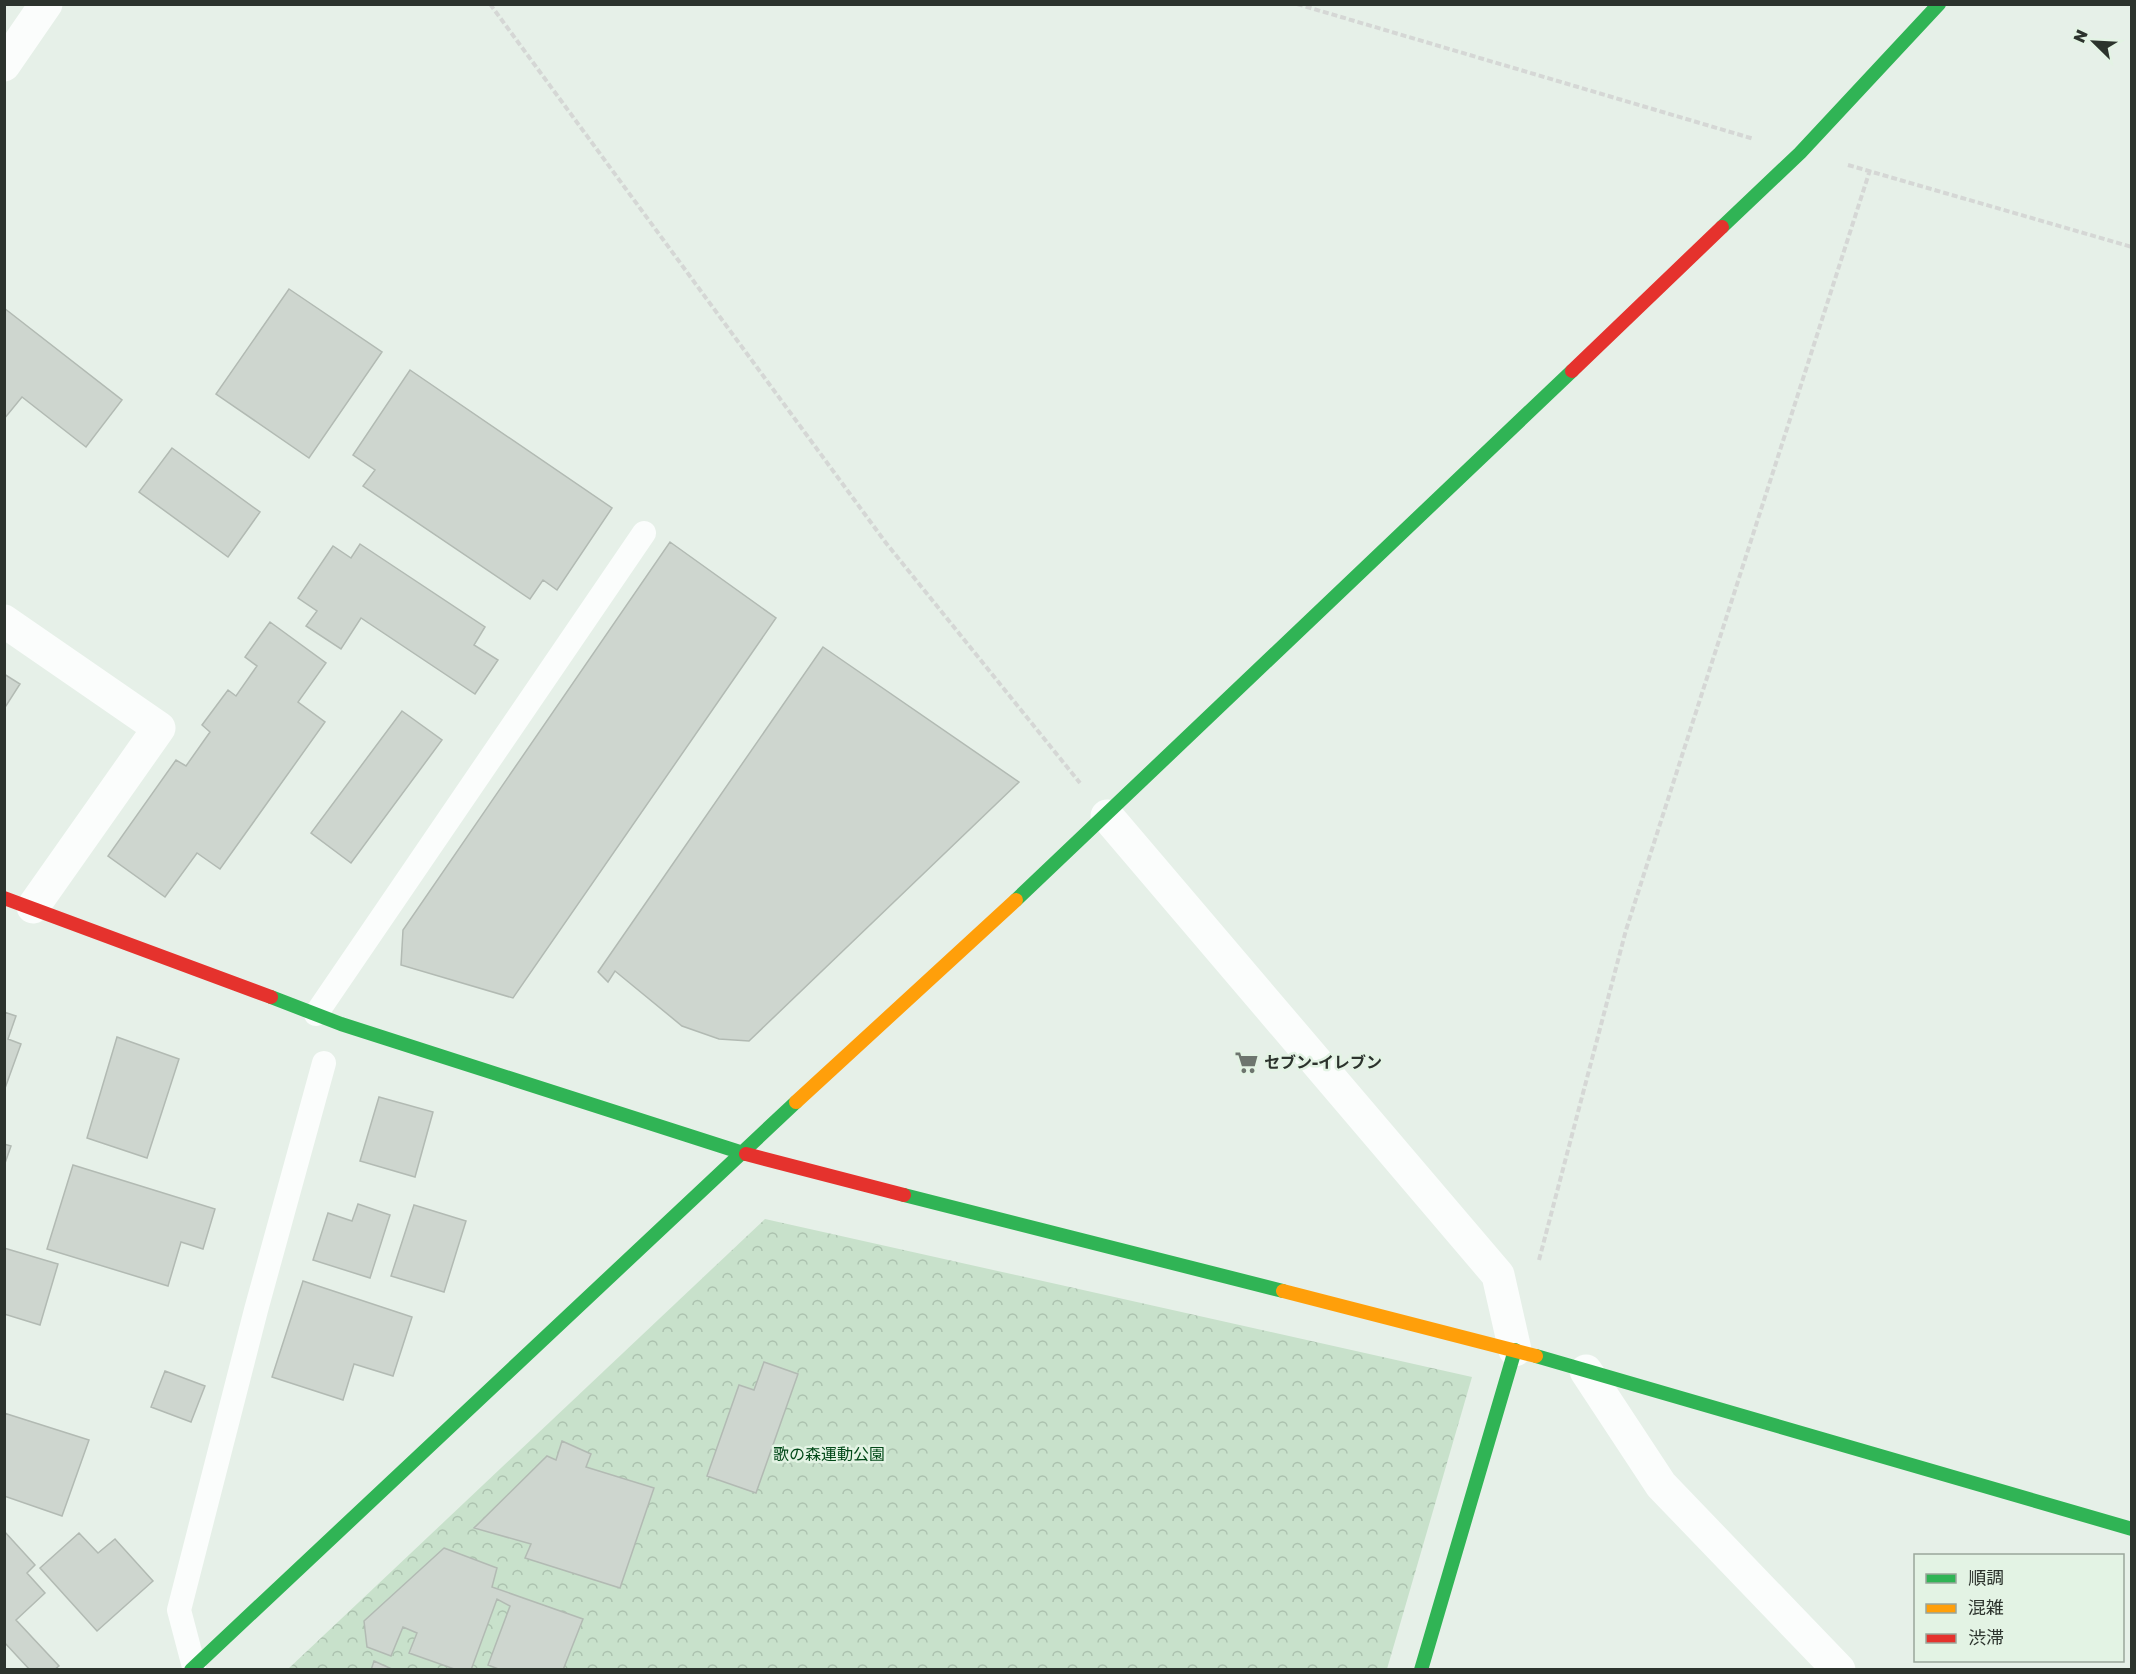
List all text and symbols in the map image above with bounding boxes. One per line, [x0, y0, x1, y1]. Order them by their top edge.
north arrow [2064, 12, 2124, 72]
text: N [2069, 26, 2092, 46]
supermarket icon: セブン-イレブン [1233, 1049, 1259, 1075]
place label: セブン-イレブン [1264, 1052, 1382, 1072]
park label: 歌の森運動公園 [773, 1444, 885, 1464]
legend [1914, 1554, 2124, 1662]
text: 順調 [1968, 1566, 2004, 1588]
text: 混雑 [1968, 1596, 2004, 1618]
text: 渋滞 [1968, 1626, 2004, 1648]

